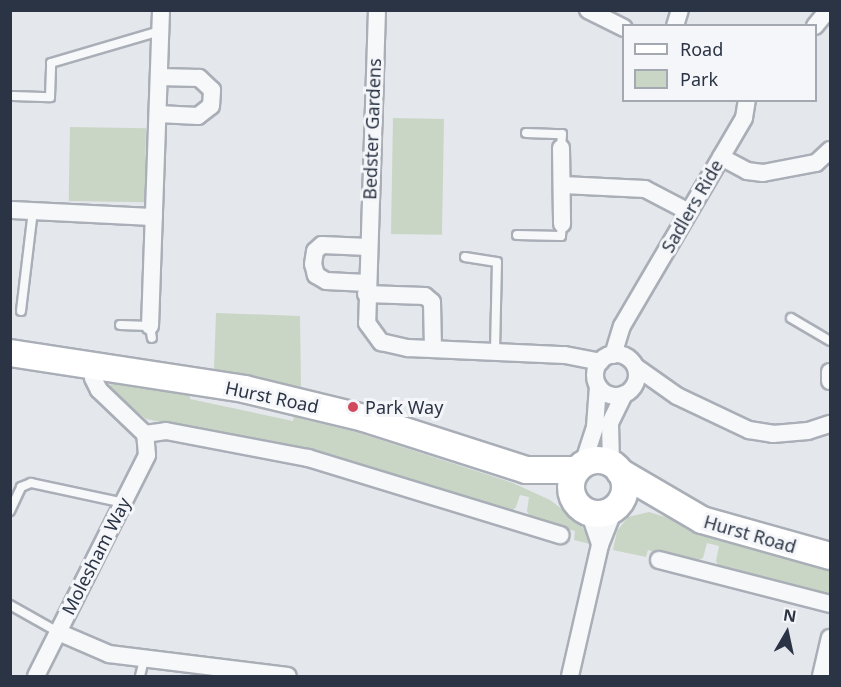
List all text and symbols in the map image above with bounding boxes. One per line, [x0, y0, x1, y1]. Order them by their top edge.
legend [622, 24, 817, 102]
text: Road [680, 37, 723, 61]
street label: Bedster Gardens [359, 58, 385, 200]
text: Park [680, 67, 718, 91]
street label: Sadlers Ride [657, 156, 727, 256]
street label: Hurst Road [223, 377, 321, 417]
place label: Park Way [365, 396, 443, 418]
marker: Park Way [346, 400, 360, 414]
street label: Molesham Way [57, 494, 135, 618]
street label: Hurst Road [701, 511, 799, 557]
north arrow [757, 603, 817, 663]
text: N [782, 603, 798, 627]

